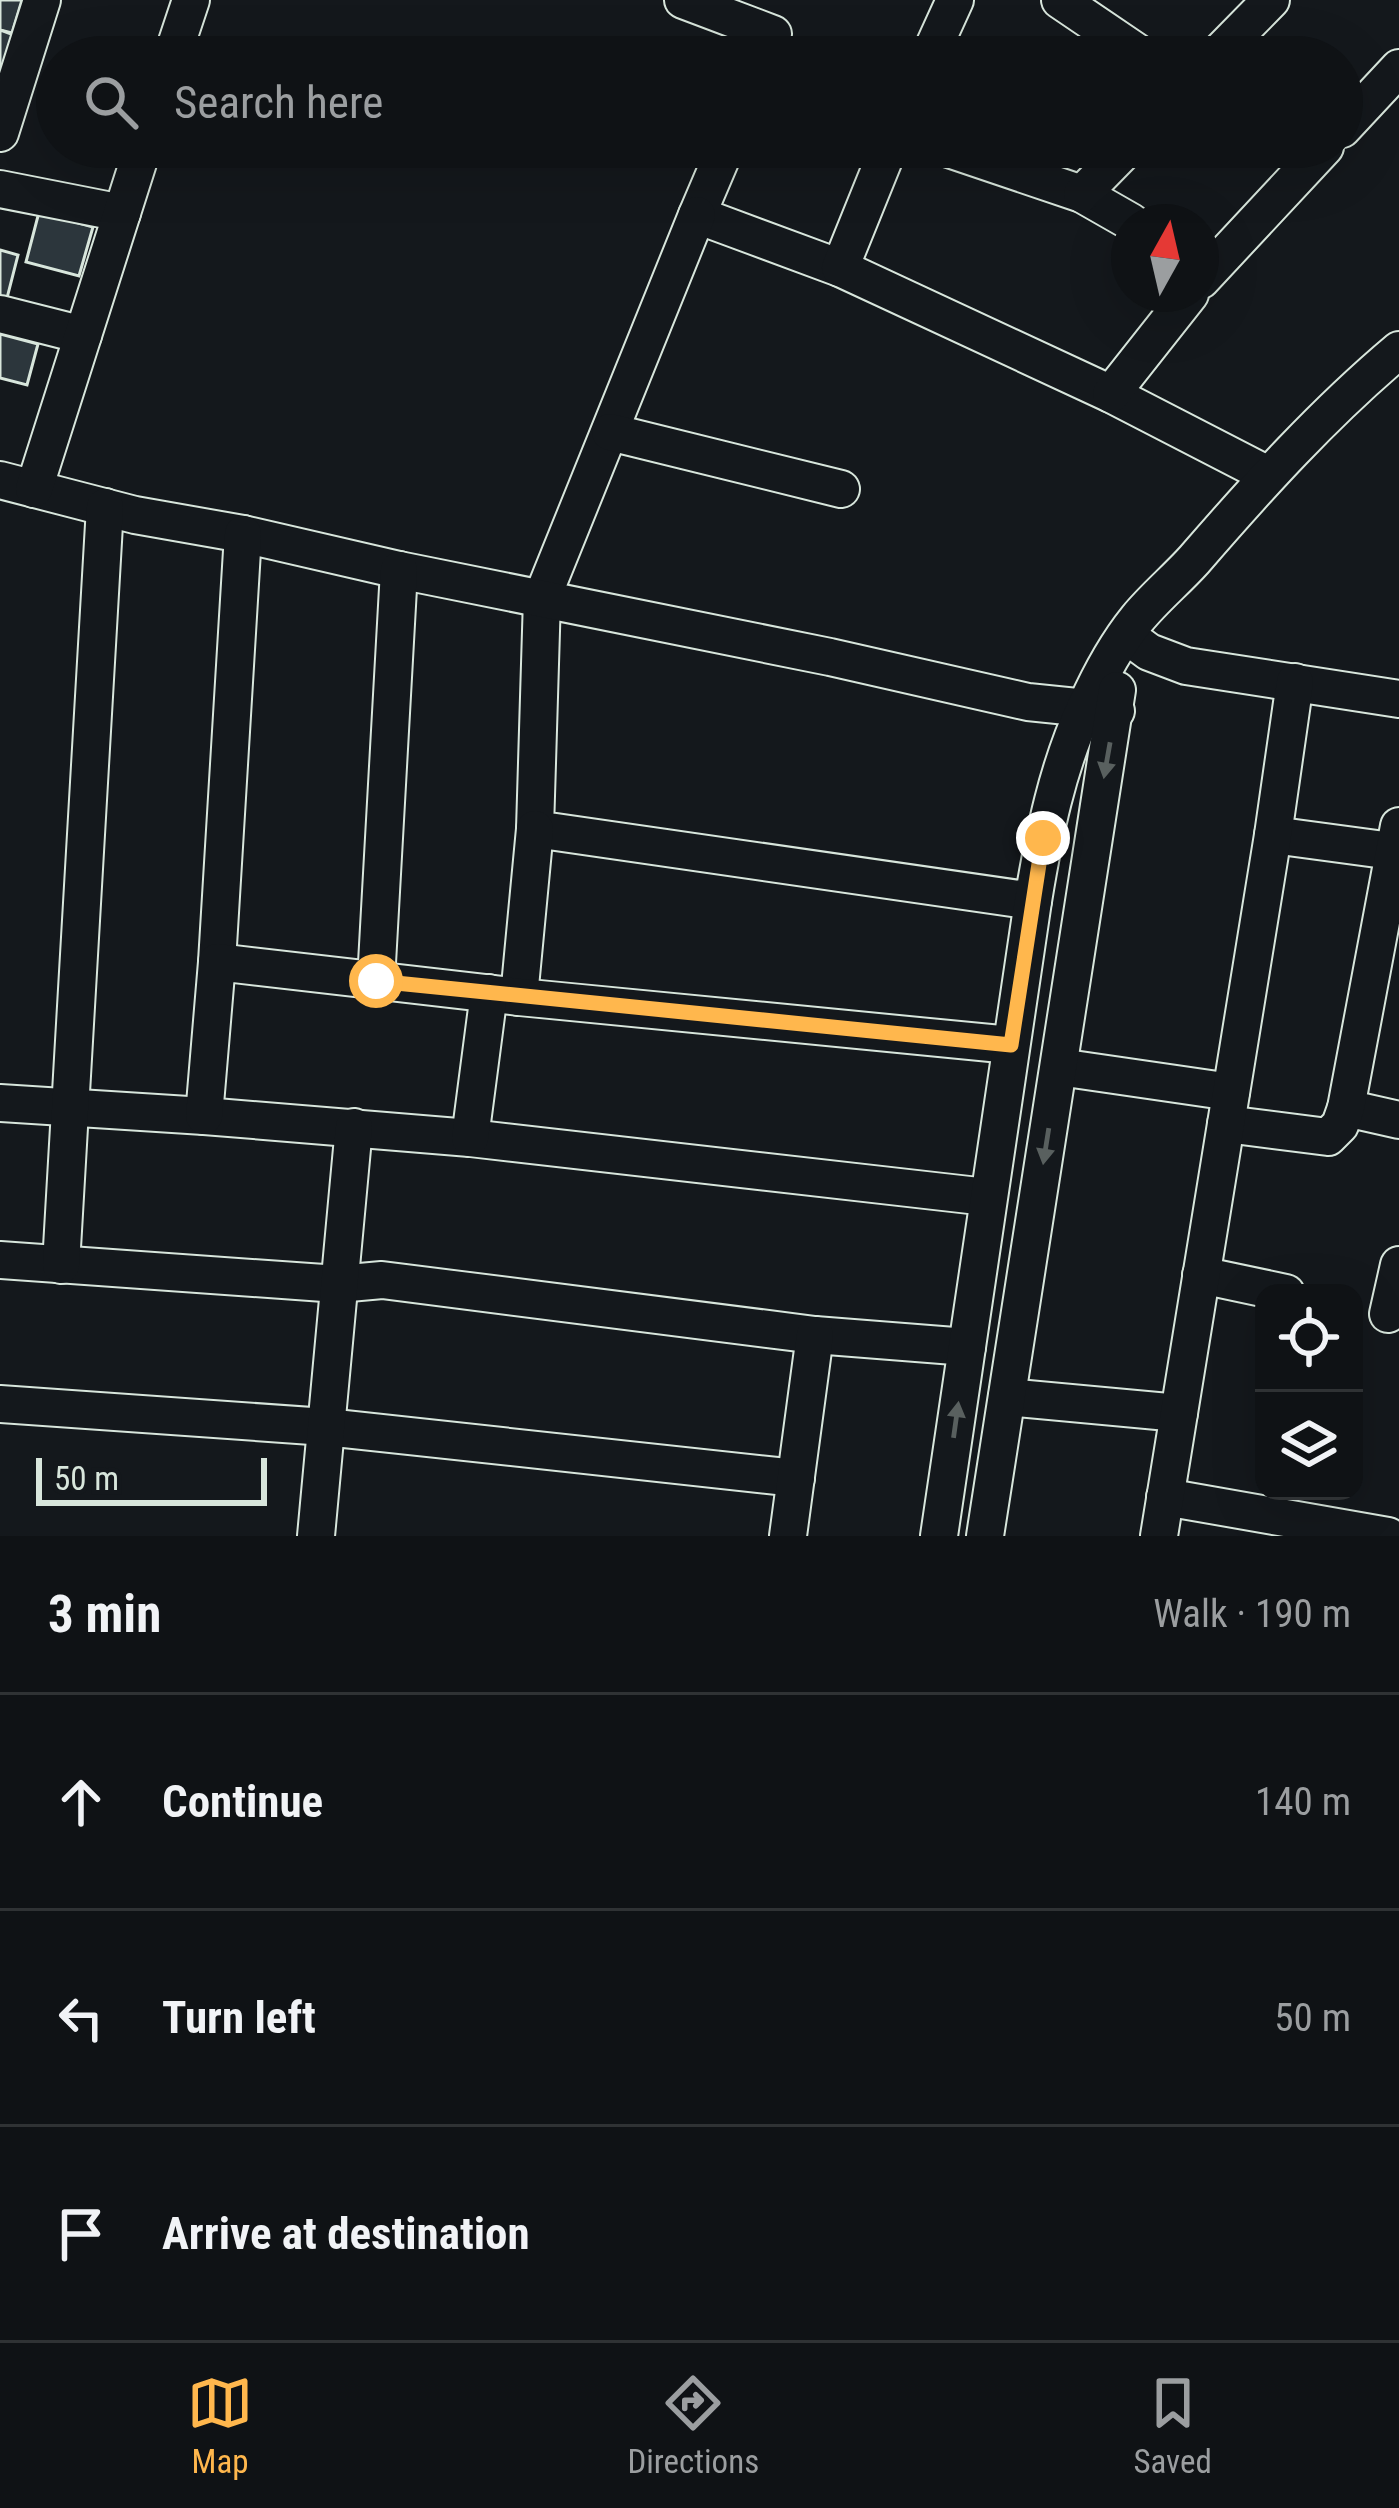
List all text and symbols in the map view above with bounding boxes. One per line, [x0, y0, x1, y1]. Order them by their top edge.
search box [36, 36, 1363, 168]
icon: search [78, 69, 144, 135]
text: Search here [174, 76, 383, 129]
north arrow [1111, 204, 1219, 312]
one-way arrow [1098, 742, 1116, 780]
route end [1016, 811, 1070, 865]
route start [349, 954, 403, 1008]
one-way arrow [1037, 1127, 1055, 1165]
map controls [1255, 1284, 1363, 1500]
button: locate [1255, 1284, 1363, 1392]
button: layers [1255, 1392, 1363, 1500]
one-way arrow [947, 1401, 966, 1438]
scale bar [36, 1452, 267, 1505]
text: 50 m [54, 1459, 119, 1498]
text: 3 min [48, 1585, 161, 1644]
text: Walk · 190 m [1153, 1591, 1351, 1637]
icon: ahead [48, 1769, 114, 1835]
text: Continue [162, 1775, 323, 1828]
text: 140 m [1255, 1779, 1351, 1825]
icon: left [48, 1985, 114, 2051]
text: Turn left [162, 1991, 316, 2044]
text: 50 m [1274, 1995, 1351, 2041]
icon: arrive [48, 2201, 114, 2267]
text: Arrive at destination [162, 2207, 530, 2260]
tab: Map [187, 2370, 253, 2481]
tab: Directions [627, 2370, 759, 2481]
tab: Saved [1133, 2370, 1212, 2481]

